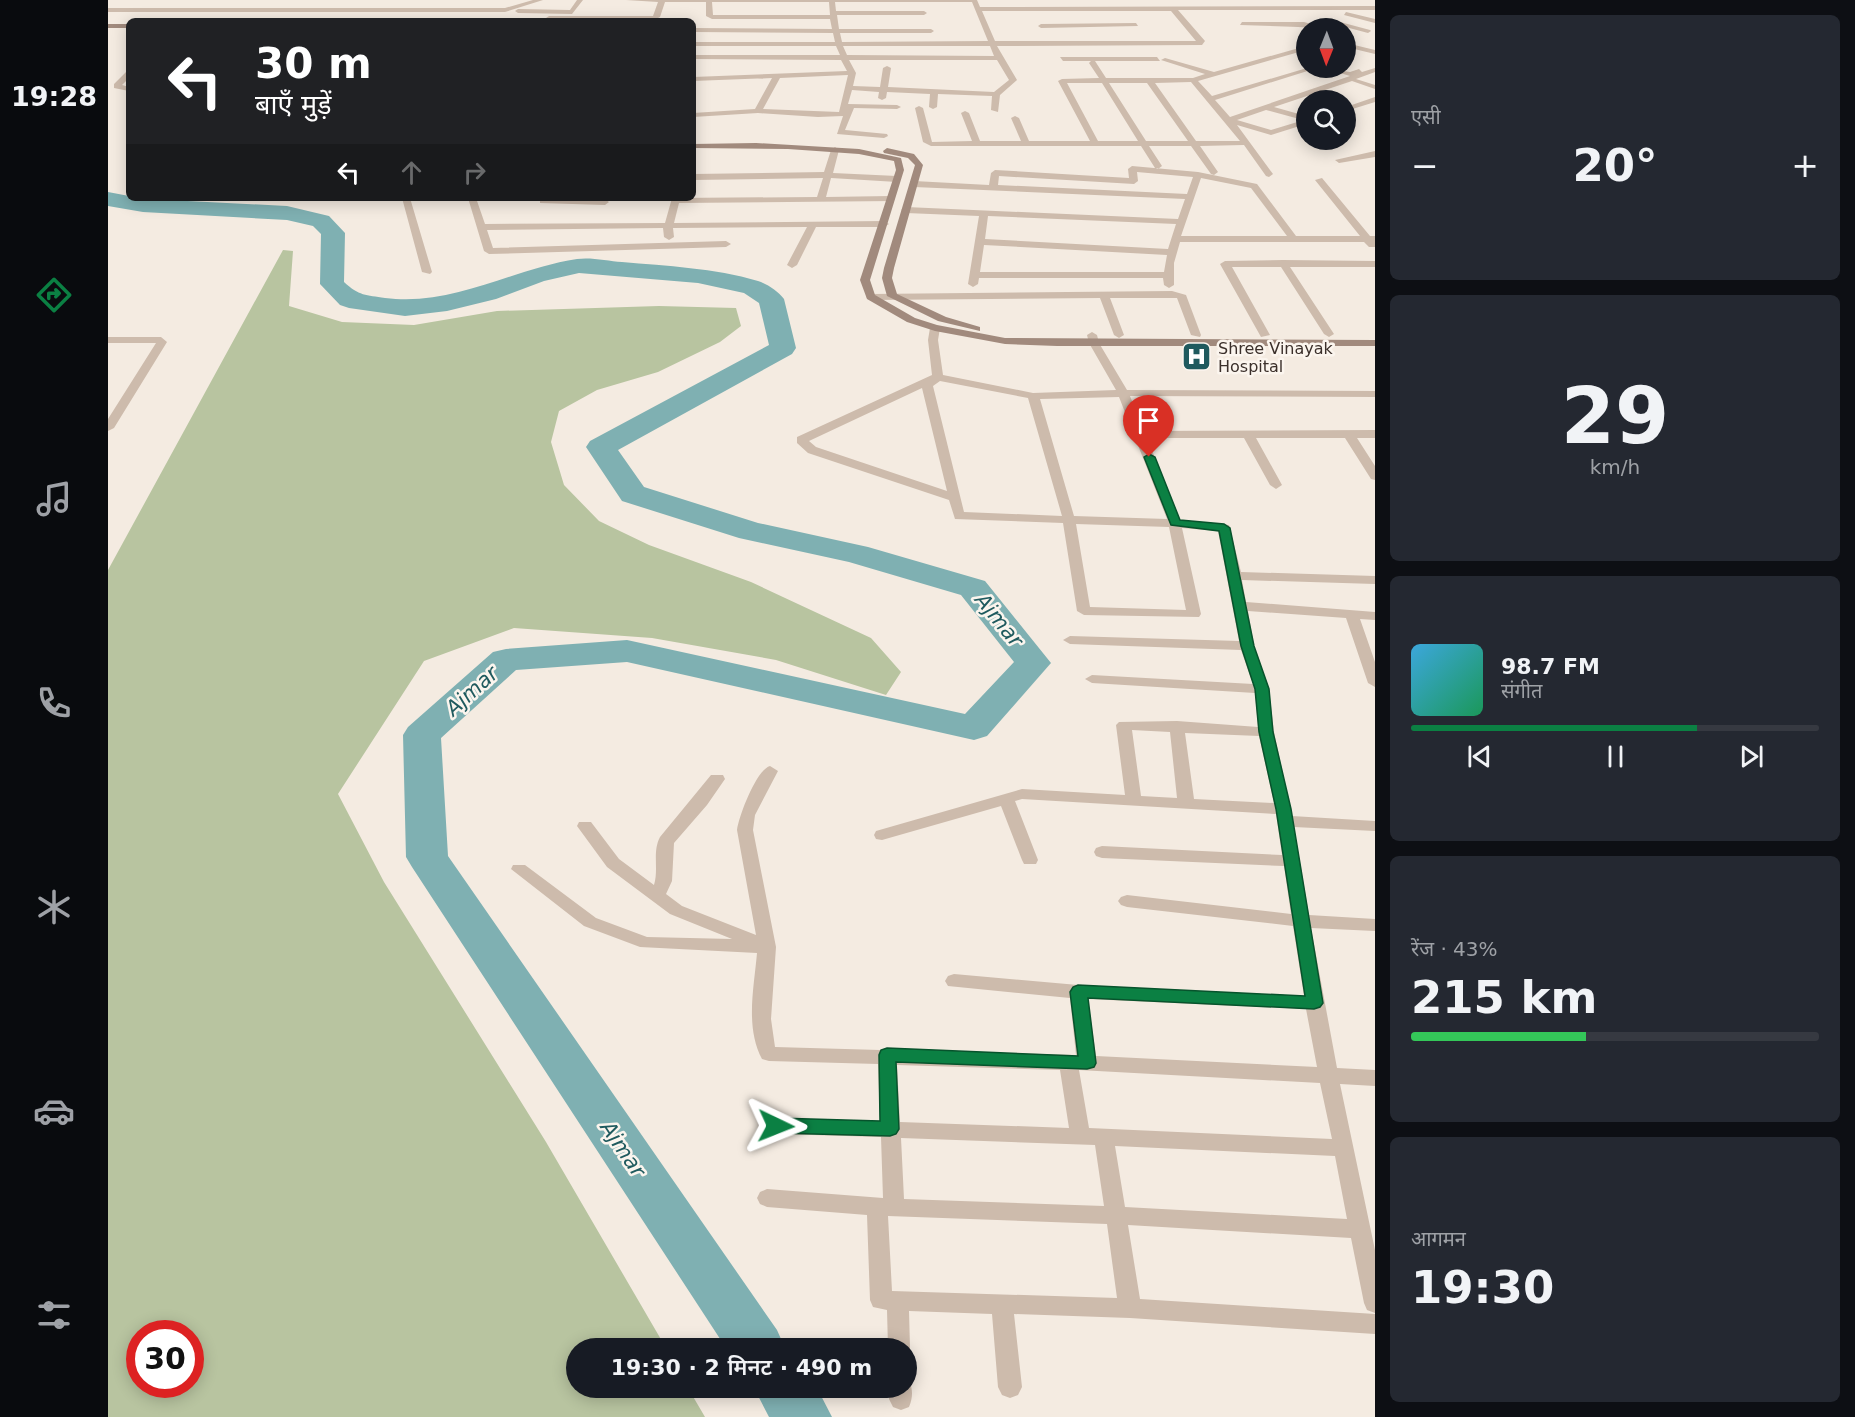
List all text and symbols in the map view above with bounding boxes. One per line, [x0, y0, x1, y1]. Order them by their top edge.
north arrow [1296, 18, 1356, 78]
map controls [1296, 18, 1356, 150]
text: 30 m [255, 39, 372, 88]
icon: left [156, 42, 234, 120]
text: 19:28 [11, 81, 97, 112]
text: बाएँ मुड़ें [255, 89, 332, 120]
button: search [1296, 90, 1356, 150]
text: एसी [1411, 105, 1441, 129]
text: 20° [1572, 139, 1658, 192]
text: − [1411, 146, 1439, 185]
text: + [1791, 146, 1819, 185]
icon: left [332, 156, 365, 189]
icon: ahead [395, 156, 428, 189]
icon: right [458, 156, 491, 189]
icon: directions [33, 274, 75, 316]
place label: Shree Vinayak Hospital [1218, 339, 1334, 376]
hospital icon: Shree Vinayak Hospital [1181, 341, 1213, 373]
text: 29 [1561, 371, 1669, 461]
pin [1123, 395, 1174, 457]
icon: arrive [1132, 404, 1165, 437]
text: km/h [1590, 455, 1640, 479]
icon: music [33, 478, 75, 520]
water label: Ajmar [969, 587, 1029, 653]
text: 98.7 FM [1501, 654, 1600, 679]
water label: Ajmar [439, 660, 504, 722]
text: संगीत [1501, 679, 1542, 703]
icon: phone [33, 682, 75, 724]
icon: previous [1463, 740, 1496, 773]
icon: pause [1599, 740, 1632, 773]
icon: next [1735, 740, 1768, 773]
icon: climate [33, 886, 75, 928]
text: रेंज · 43% [1411, 937, 1498, 961]
text: 215 km [1411, 971, 1597, 1024]
icon: car [33, 1090, 75, 1132]
position arrow [744, 1094, 808, 1158]
water label: Ajmar [595, 1115, 651, 1183]
text: आगमन [1411, 1227, 1466, 1251]
text: 19:30 [1411, 1261, 1554, 1314]
icon: filters [33, 1294, 75, 1336]
speed limit sign: 30 [126, 1320, 204, 1398]
text: 19:30 · 2 मिनट · 490 m [611, 1355, 872, 1380]

